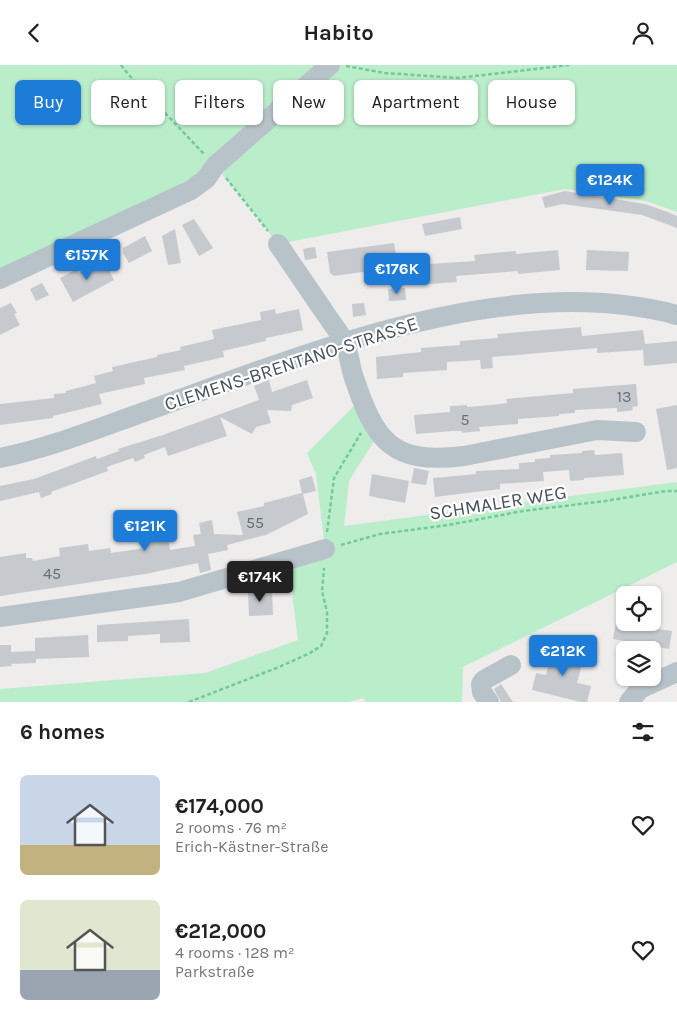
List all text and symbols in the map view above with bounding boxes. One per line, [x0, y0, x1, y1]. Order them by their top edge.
icon: back [20, 19, 48, 47]
icon: person [629, 19, 657, 47]
text: Habito [303, 20, 374, 46]
chip: Buy [15, 80, 81, 125]
chip: Rent [91, 80, 165, 125]
chip: Filters [175, 80, 263, 125]
chip: New [273, 80, 344, 125]
chip: Apartment [354, 80, 478, 125]
chip: House [488, 80, 575, 125]
pin: €124K [575, 163, 645, 206]
text: €124K [587, 170, 633, 189]
pin: €157K [52, 239, 122, 281]
text: €157K [65, 245, 109, 264]
pin: €176K [362, 253, 432, 295]
text: €176K [375, 259, 419, 278]
street label: CLEMENS-BRENTANO-STRASSE [162, 313, 420, 415]
house number: 13 [617, 387, 631, 406]
house number: 5 [460, 410, 470, 429]
street label: SCHMALER WEG [428, 481, 568, 525]
pin: €121K [110, 509, 180, 552]
house number: 55 [246, 513, 264, 532]
text: €121K [124, 516, 166, 535]
pin: €174K [225, 561, 295, 603]
house number: 45 [43, 564, 61, 583]
text: €174K [238, 567, 282, 586]
map controls [616, 586, 661, 686]
button: locate [616, 586, 661, 631]
pin: €212K [528, 635, 598, 677]
text: €212K [540, 641, 586, 660]
button: layers [616, 641, 661, 686]
icon: filters [629, 718, 657, 746]
text: 6 homes [20, 720, 105, 744]
text: €174,000 [175, 794, 264, 818]
icon: home [60, 795, 120, 855]
icon: heart [629, 811, 657, 839]
text: 2 rooms · 76 m² [175, 818, 287, 837]
text: Erich-Kästner-Straße [175, 837, 329, 856]
text: €212,000 [175, 919, 266, 943]
icon: home [60, 920, 120, 980]
icon: heart [629, 936, 657, 964]
text: 4 rooms · 128 m² [175, 943, 294, 962]
text: Parkstraße [175, 962, 255, 981]

